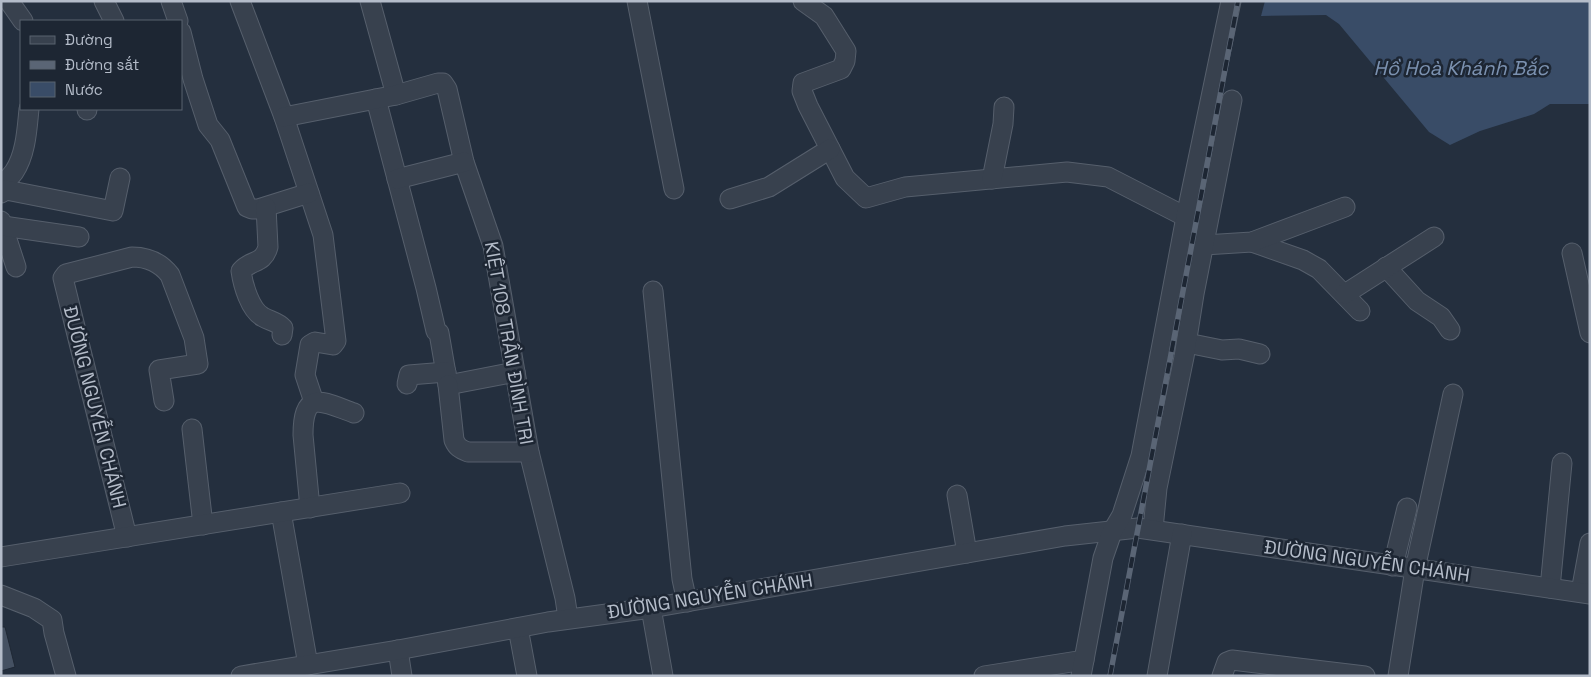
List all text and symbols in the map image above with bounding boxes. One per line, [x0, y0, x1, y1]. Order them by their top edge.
legend [20, 20, 182, 110]
text: Đường [65, 30, 113, 49]
text: Đường sắt [65, 55, 140, 74]
water label: Hồ Hoà Khánh Bắc [1374, 55, 1549, 81]
text: Nước [65, 80, 103, 99]
street label: KIỆT 108 TRẦN ĐÌNH TRI [479, 239, 540, 447]
street label: ĐƯỜNG NGUYỄN CHÁNH [58, 302, 135, 511]
street label: ĐƯỜNG NGUYỄN CHÁNH [1262, 531, 1472, 588]
street label: ĐƯỜNG NGUYỄN CHÁNH [605, 564, 815, 625]

